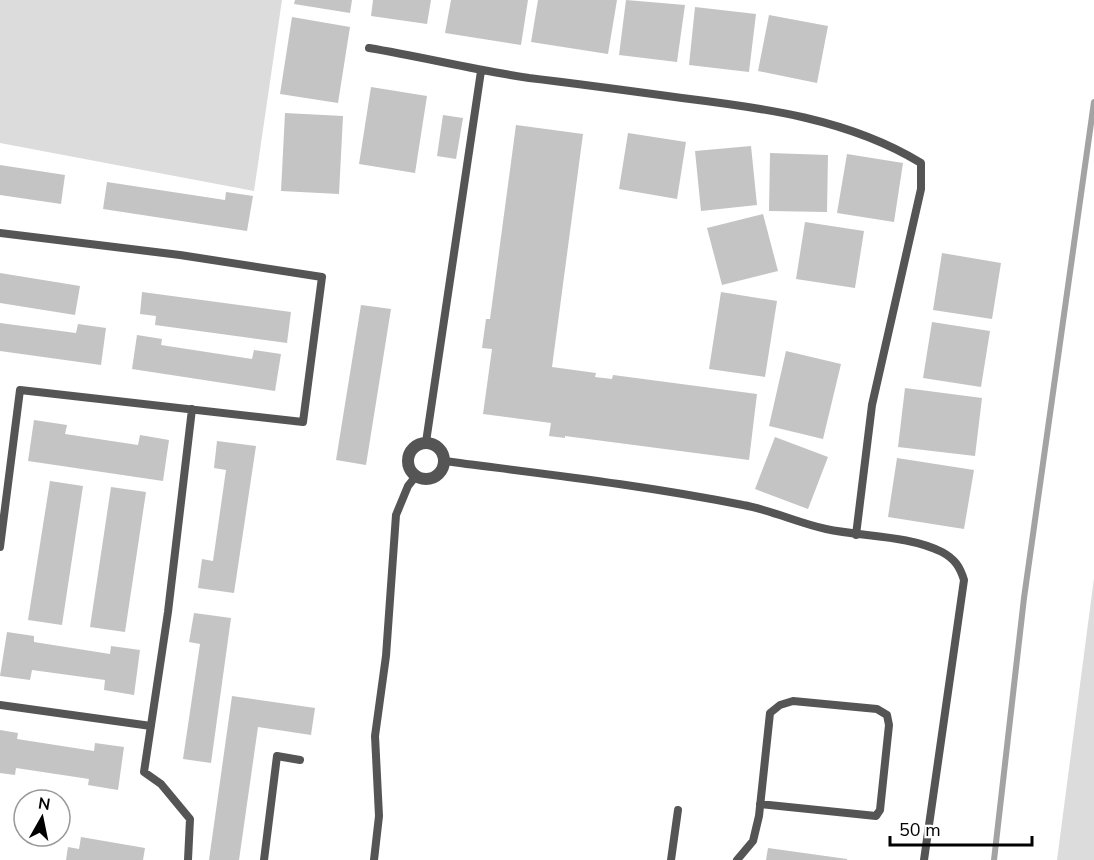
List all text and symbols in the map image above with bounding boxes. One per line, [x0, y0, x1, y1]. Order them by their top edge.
north arrow [12, 788, 72, 848]
text: N [37, 792, 52, 816]
scale bar [890, 809, 1032, 847]
text: 50 m [899, 818, 941, 842]

